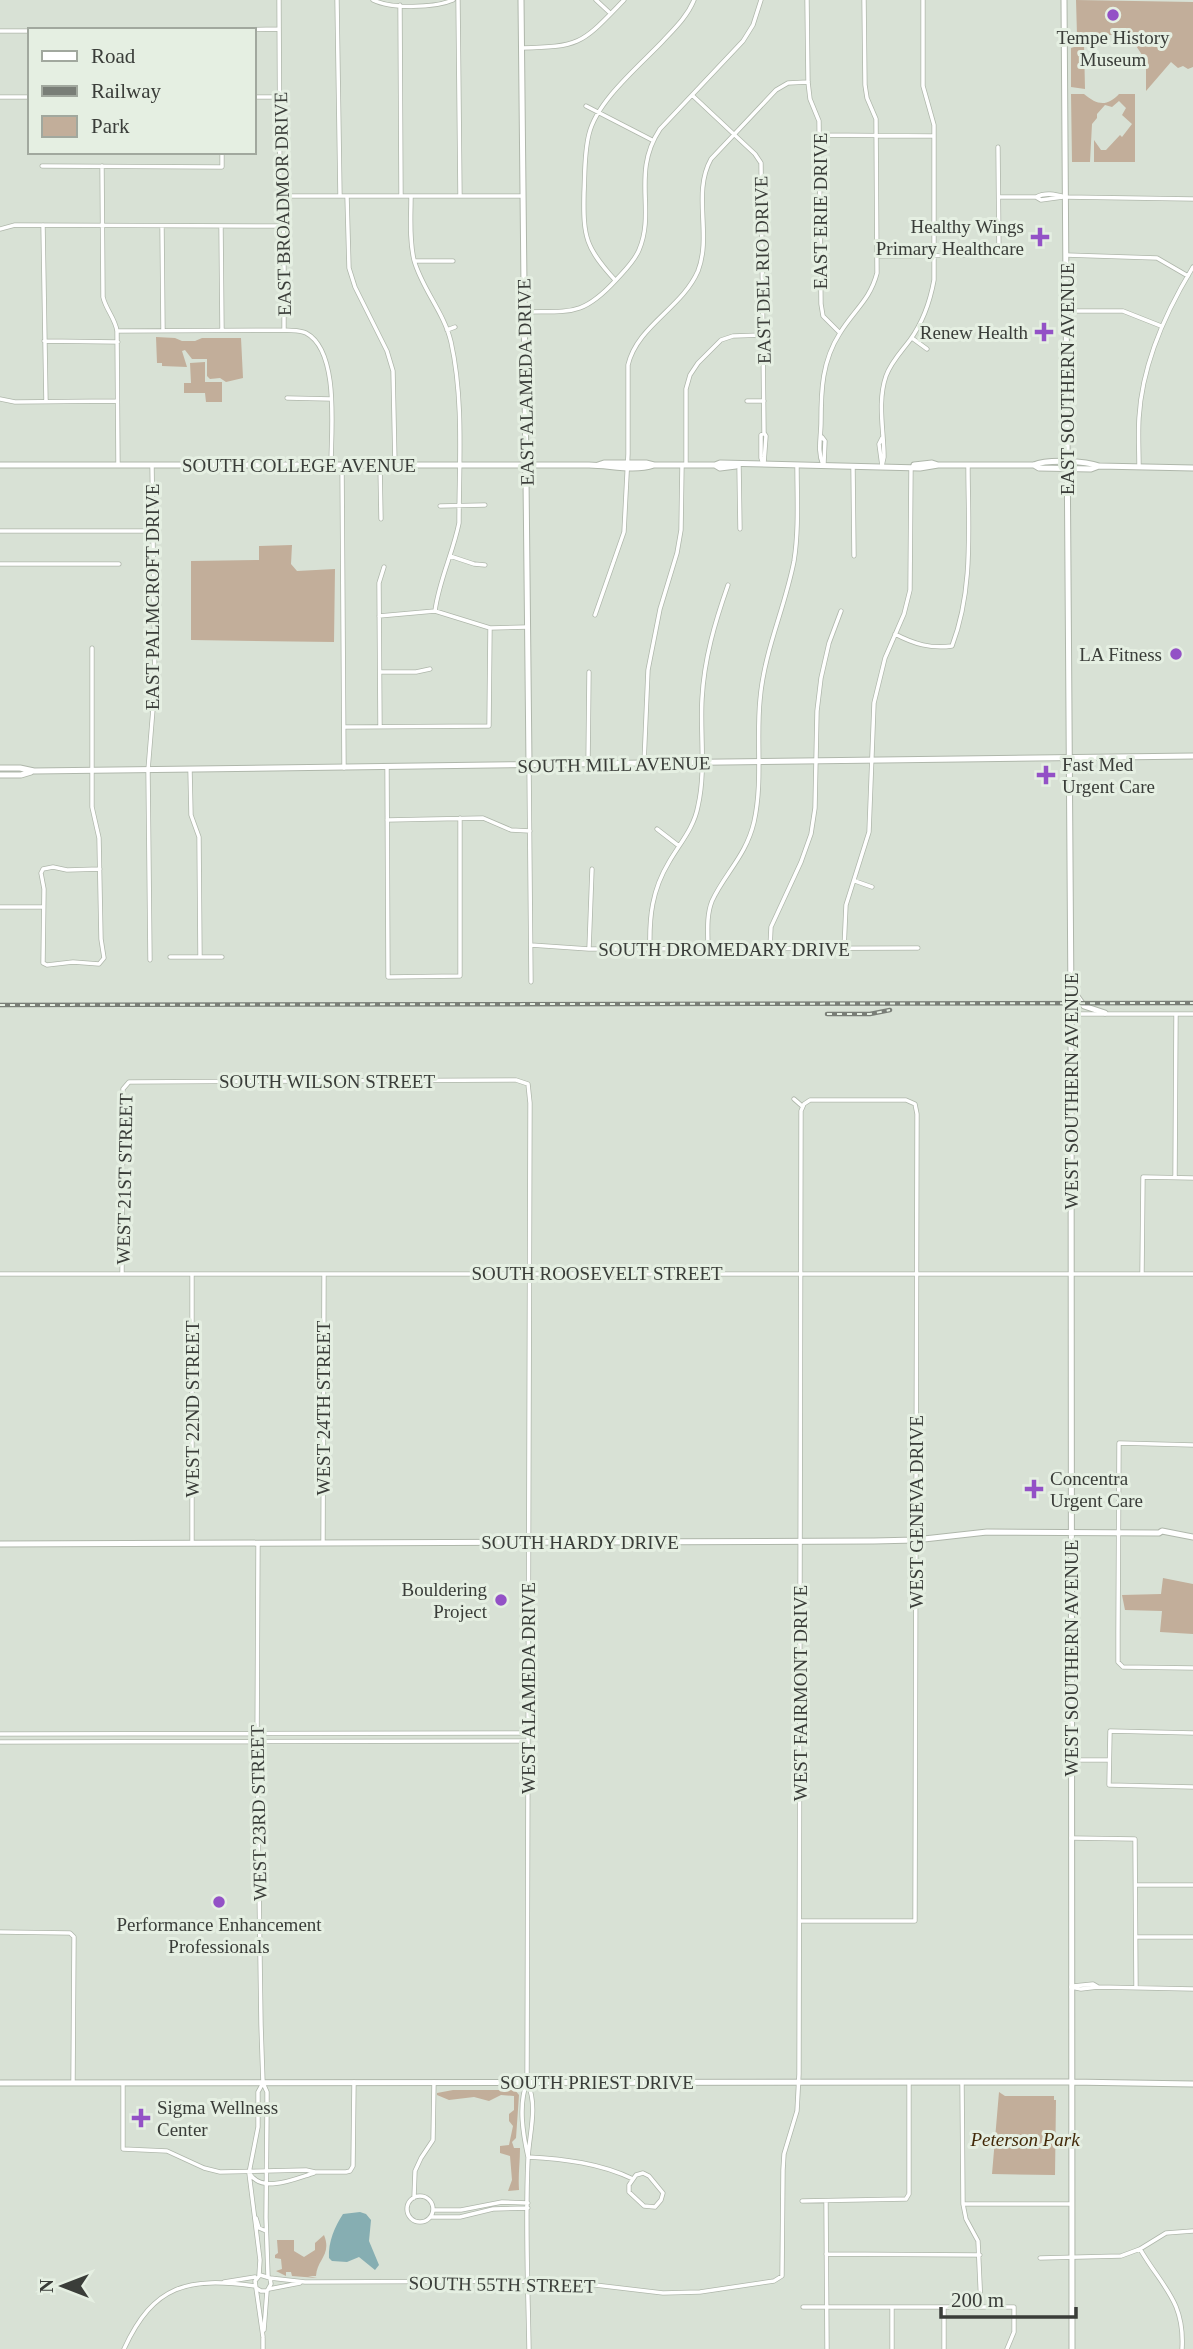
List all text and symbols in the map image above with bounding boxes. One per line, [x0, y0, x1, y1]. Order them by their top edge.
marker: Tempe History Museum [1105, 7, 1121, 23]
place label: Tempe History Museum [1056, 27, 1170, 70]
legend [28, 28, 256, 154]
text: Road [91, 44, 136, 68]
text: Railway [91, 79, 161, 103]
street label: EAST BROADMOR DRIVE [270, 92, 295, 316]
text: Park [91, 114, 130, 138]
street label: EAST ERIE DRIVE [810, 133, 831, 289]
street label: EAST DEL RIO DRIVE [750, 176, 775, 364]
place label: Healthy Wings Primary Healthcare [876, 216, 1024, 259]
marker: Healthy Wings Primary Healthcare [1030, 227, 1050, 247]
street label: EAST SOUTHERN AVENUE [1057, 263, 1078, 495]
street label: EAST ALAMEDA DRIVE [513, 278, 538, 486]
place label: Renew Health [920, 322, 1028, 343]
marker: Renew Health [1034, 322, 1054, 342]
street label: SOUTH COLLEGE AVENUE [182, 455, 416, 476]
street label: EAST PALMCROFT DRIVE [142, 484, 163, 710]
place label: LA Fitness [1079, 644, 1162, 665]
marker: LA Fitness [1168, 646, 1184, 662]
street label: SOUTH MILL AVENUE [517, 752, 711, 777]
place label: Fast Med Urgent Care [1062, 754, 1155, 797]
marker: Fast Med Urgent Care [1036, 765, 1056, 785]
street label: SOUTH DROMEDARY DRIVE [598, 939, 850, 960]
street label: WEST SOUTHERN AVENUE [1061, 973, 1082, 1209]
street label: SOUTH WILSON STREET [219, 1071, 435, 1092]
street label: WEST 21ST STREET [113, 1093, 137, 1265]
street label: SOUTH ROOSEVELT STREET [471, 1263, 723, 1284]
street label: WEST 22ND STREET [182, 1320, 203, 1497]
street label: WEST 24TH STREET [313, 1320, 334, 1495]
street label: WEST GENEVA DRIVE [906, 1415, 927, 1609]
place label: Concentra Urgent Care [1050, 1468, 1143, 1511]
marker: Concentra Urgent Care [1024, 1479, 1044, 1499]
street label: SOUTH HARDY DRIVE [481, 1532, 679, 1553]
street label: WEST SOUTHERN AVENUE [1061, 1540, 1082, 1776]
place label: Bouldering Project [402, 1579, 488, 1622]
street label: WEST ALAMEDA DRIVE [518, 1582, 539, 1794]
street label: WEST FAIRMONT DRIVE [790, 1585, 811, 1801]
marker: Bouldering Project [493, 1592, 509, 1608]
street label: WEST 23RD STREET [246, 1724, 271, 1901]
marker: Performance Enhancement Professionals [211, 1894, 227, 1910]
place label: Performance Enhancement Professionals [116, 1914, 322, 1957]
street label: SOUTH PRIEST DRIVE [500, 2072, 694, 2093]
place label: Sigma Wellness Center [157, 2097, 278, 2140]
marker: Sigma Wellness Center [131, 2108, 151, 2128]
park label: Peterson Park [969, 2129, 1080, 2150]
north arrow [28, 2251, 98, 2321]
street label: SOUTH 55TH STREET [408, 2272, 596, 2297]
scale bar [941, 2276, 1076, 2320]
text: N [36, 2279, 57, 2293]
text: 200 m [951, 2288, 1004, 2312]

